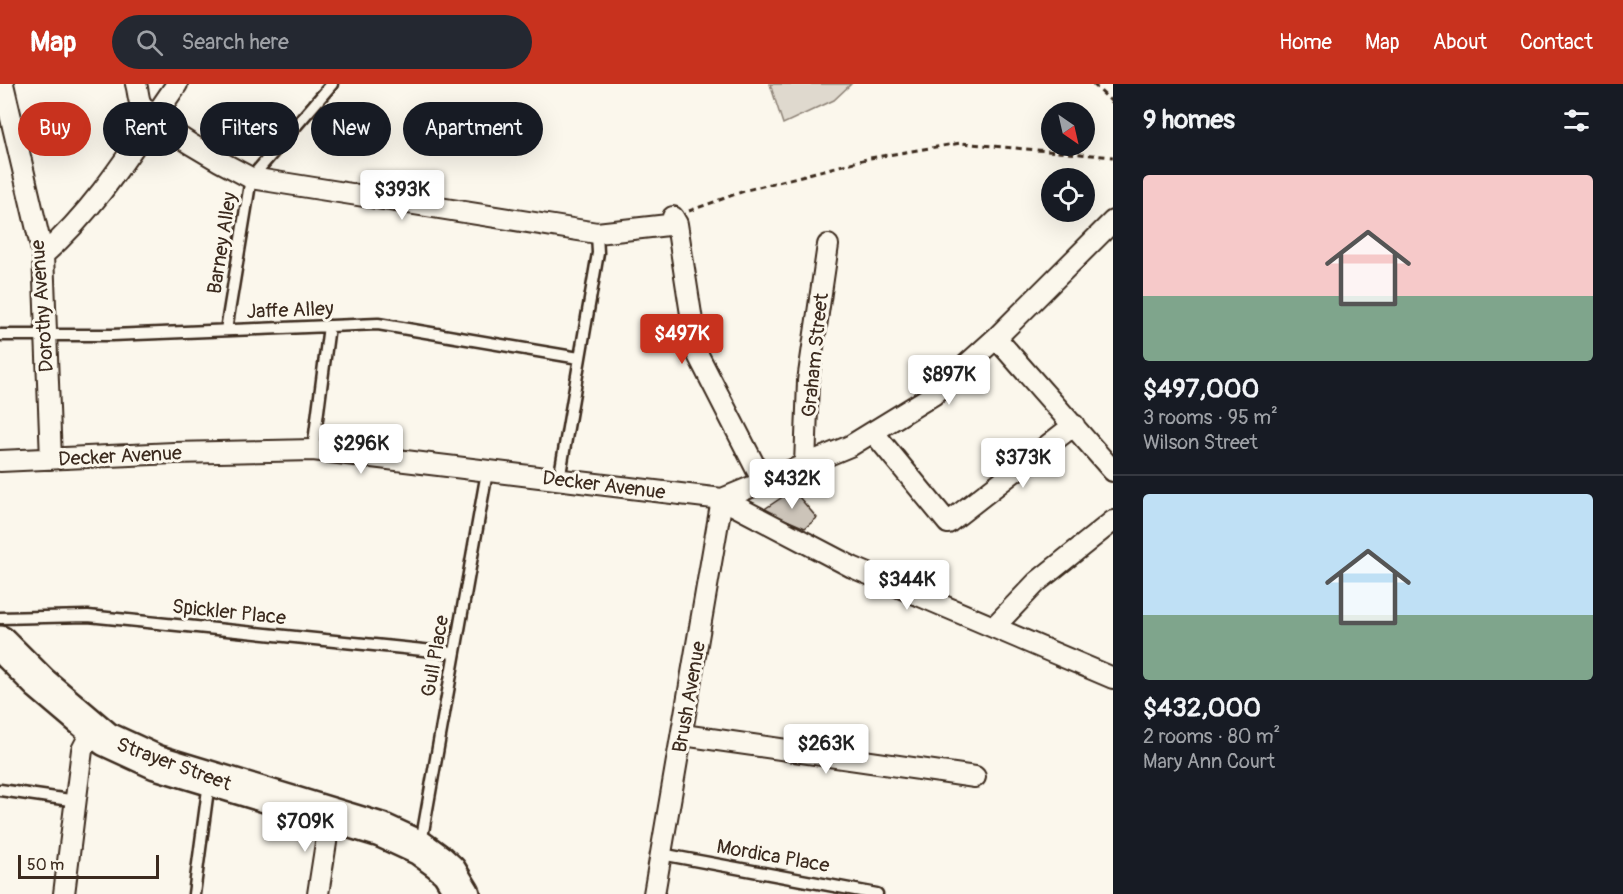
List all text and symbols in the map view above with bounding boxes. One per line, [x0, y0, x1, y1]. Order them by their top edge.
search box [112, 15, 532, 69]
text: Map [30, 25, 76, 60]
icon: search [133, 26, 166, 59]
text: Search here [181, 28, 289, 56]
text: Home [1279, 29, 1332, 56]
text: Map [1365, 29, 1400, 56]
text: About [1433, 29, 1487, 56]
text: Contact [1520, 29, 1593, 56]
chip: Buy [18, 102, 91, 156]
chip: Rent [103, 102, 188, 156]
chip: Filters [200, 102, 299, 156]
chip: New [311, 102, 391, 156]
chip: Apartment [403, 102, 543, 156]
north arrow [1041, 102, 1095, 156]
map controls [1041, 102, 1095, 222]
text: 9 homes [1143, 104, 1235, 136]
icon: filters [1560, 104, 1593, 137]
button: locate [1041, 168, 1095, 222]
pin: $393K [360, 170, 444, 221]
text: $393K [374, 177, 430, 202]
street label: Barney Alley [202, 190, 242, 296]
icon: home [1314, 214, 1422, 322]
street label: Dorothy Avenue [25, 239, 59, 373]
street label: Graham Street [796, 291, 834, 418]
street label: Jaffe Alley [246, 296, 334, 324]
pin: $497K [640, 314, 724, 365]
text: $497K [654, 321, 710, 346]
pin: $897K [907, 355, 991, 406]
text: $897K [922, 362, 976, 387]
text: $497,000 [1143, 373, 1259, 405]
text: 3 rooms · 95 m² [1143, 405, 1278, 430]
pin: $296K [319, 424, 403, 475]
text: Wilson Street [1143, 430, 1258, 455]
text: $296K [333, 431, 389, 456]
pin: $373K [981, 438, 1065, 489]
street label: Decker Avenue [58, 440, 183, 472]
text: $373K [995, 445, 1051, 470]
pin: $432K [750, 459, 834, 510]
street label: Decker Avenue [541, 465, 667, 505]
text: $432K [764, 466, 820, 491]
icon: home [1314, 533, 1422, 641]
pin: $344K [865, 560, 949, 611]
text: $344K [878, 567, 936, 592]
street label: Spickler Place [171, 594, 287, 630]
street label: Gull Place [416, 613, 454, 699]
street label: Brush Avenue [667, 639, 711, 755]
text: $432,000 [1143, 692, 1261, 724]
pin: $263K [784, 724, 868, 775]
text: 2 rooms · 80 m² [1143, 724, 1280, 749]
text: $263K [798, 731, 854, 756]
street label: Strayer Street [113, 732, 236, 797]
text: Mary Ann Court [1143, 749, 1275, 774]
pin: $709K [263, 802, 347, 853]
text: $709K [276, 809, 334, 834]
street label: Mordica Place [715, 834, 832, 878]
scale bar [18, 852, 159, 880]
text: 50 m [27, 855, 64, 875]

